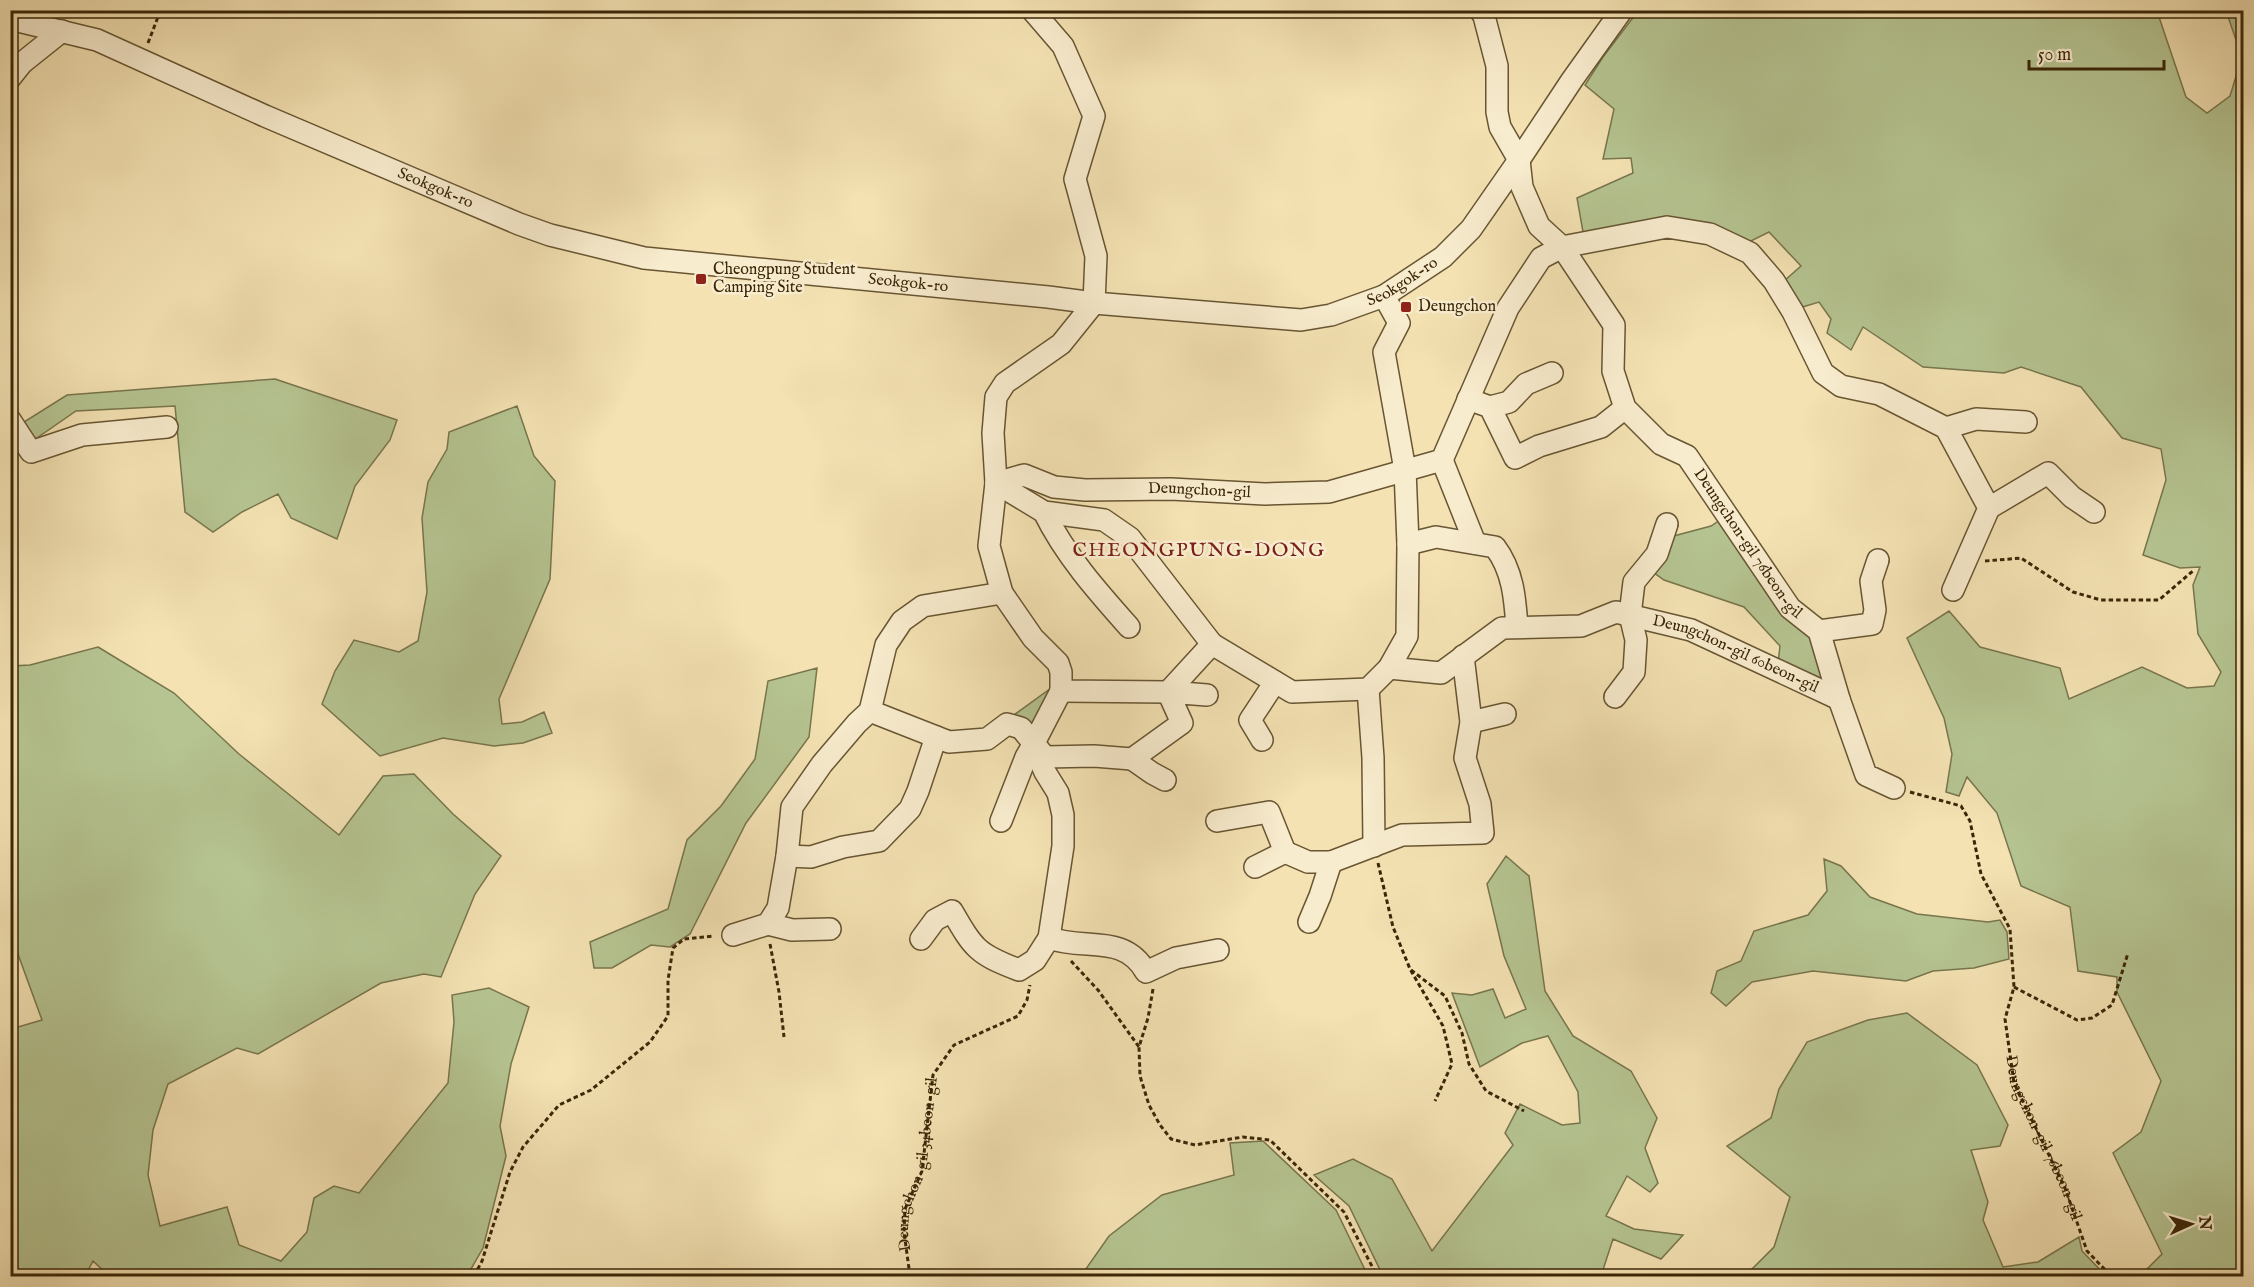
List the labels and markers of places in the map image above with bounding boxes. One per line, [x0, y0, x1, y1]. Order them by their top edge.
place label: Cheongpung Student Camping Site [713, 260, 856, 298]
marker: Cheongpung Student Camping Site [694, 272, 708, 286]
place label: Deungchon [1418, 297, 1497, 317]
marker: Deungchon [1399, 300, 1413, 314]

